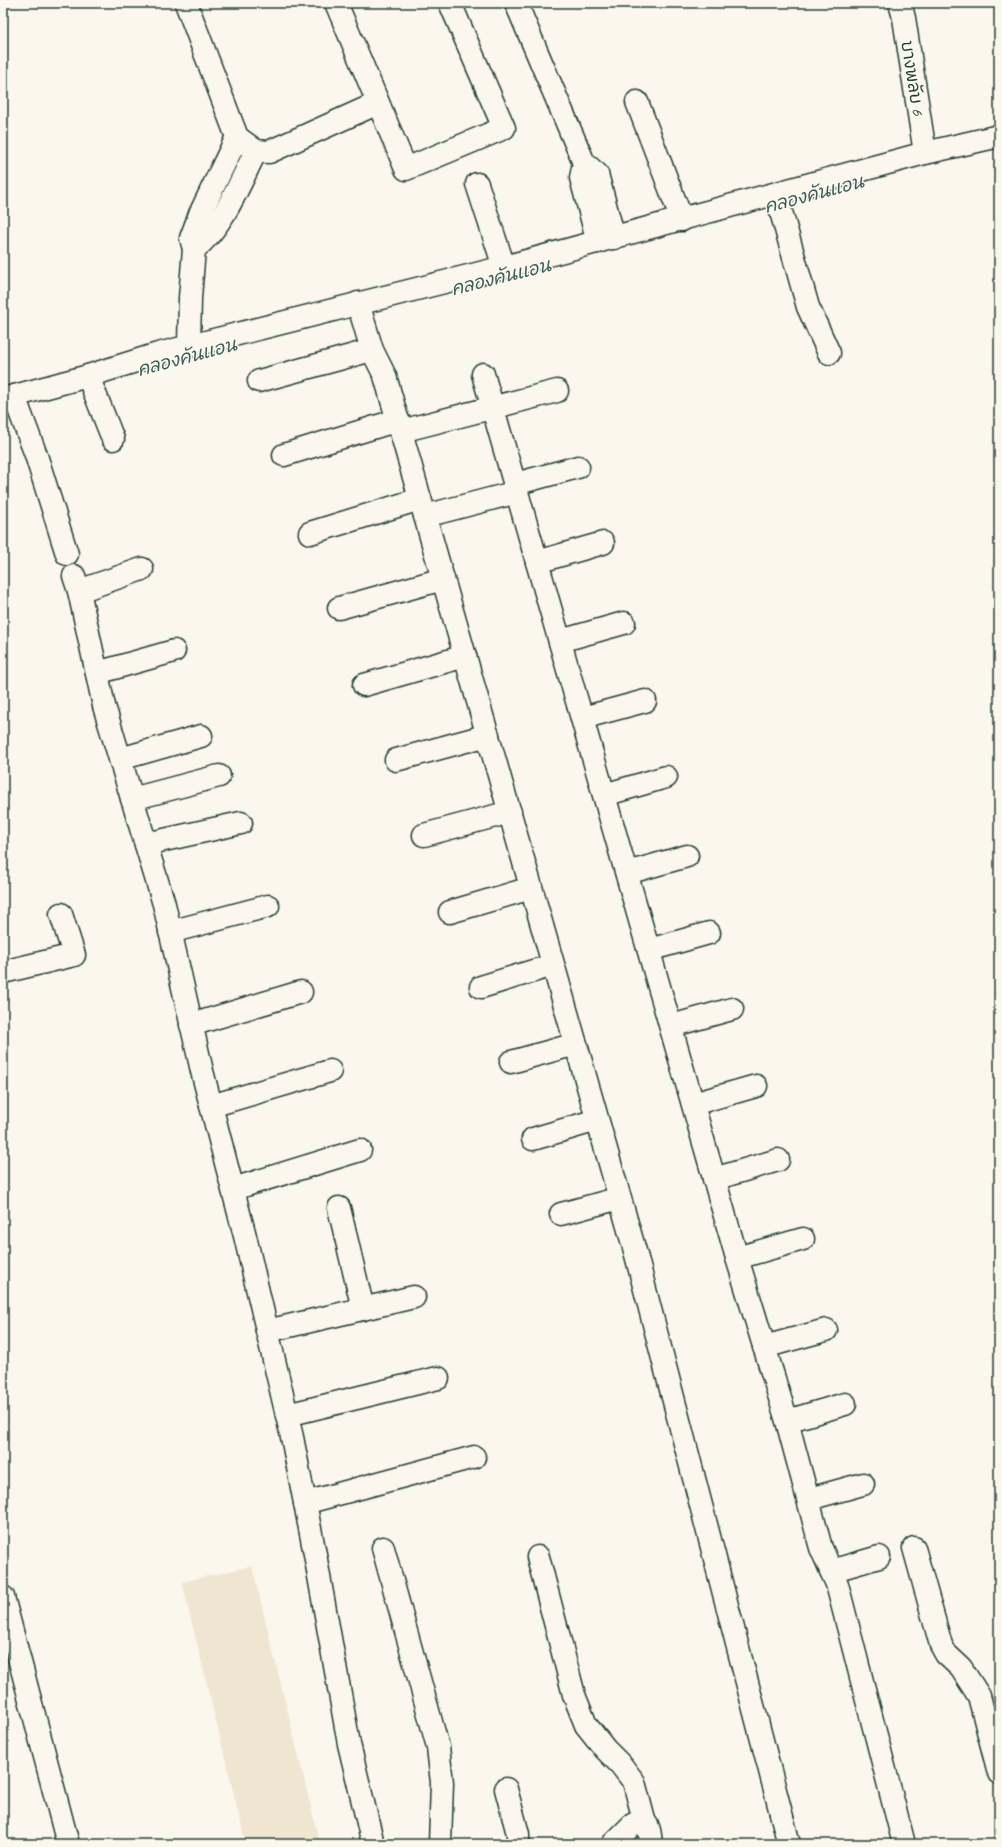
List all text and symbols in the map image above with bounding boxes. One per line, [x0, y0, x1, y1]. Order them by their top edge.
street label: บางพลับ 6 [896, 39, 929, 118]
water label: คลองคันแอน [762, 170, 867, 218]
water label: คลองคันแอน [449, 254, 554, 300]
water label: คลองคันแอน [135, 333, 240, 381]

